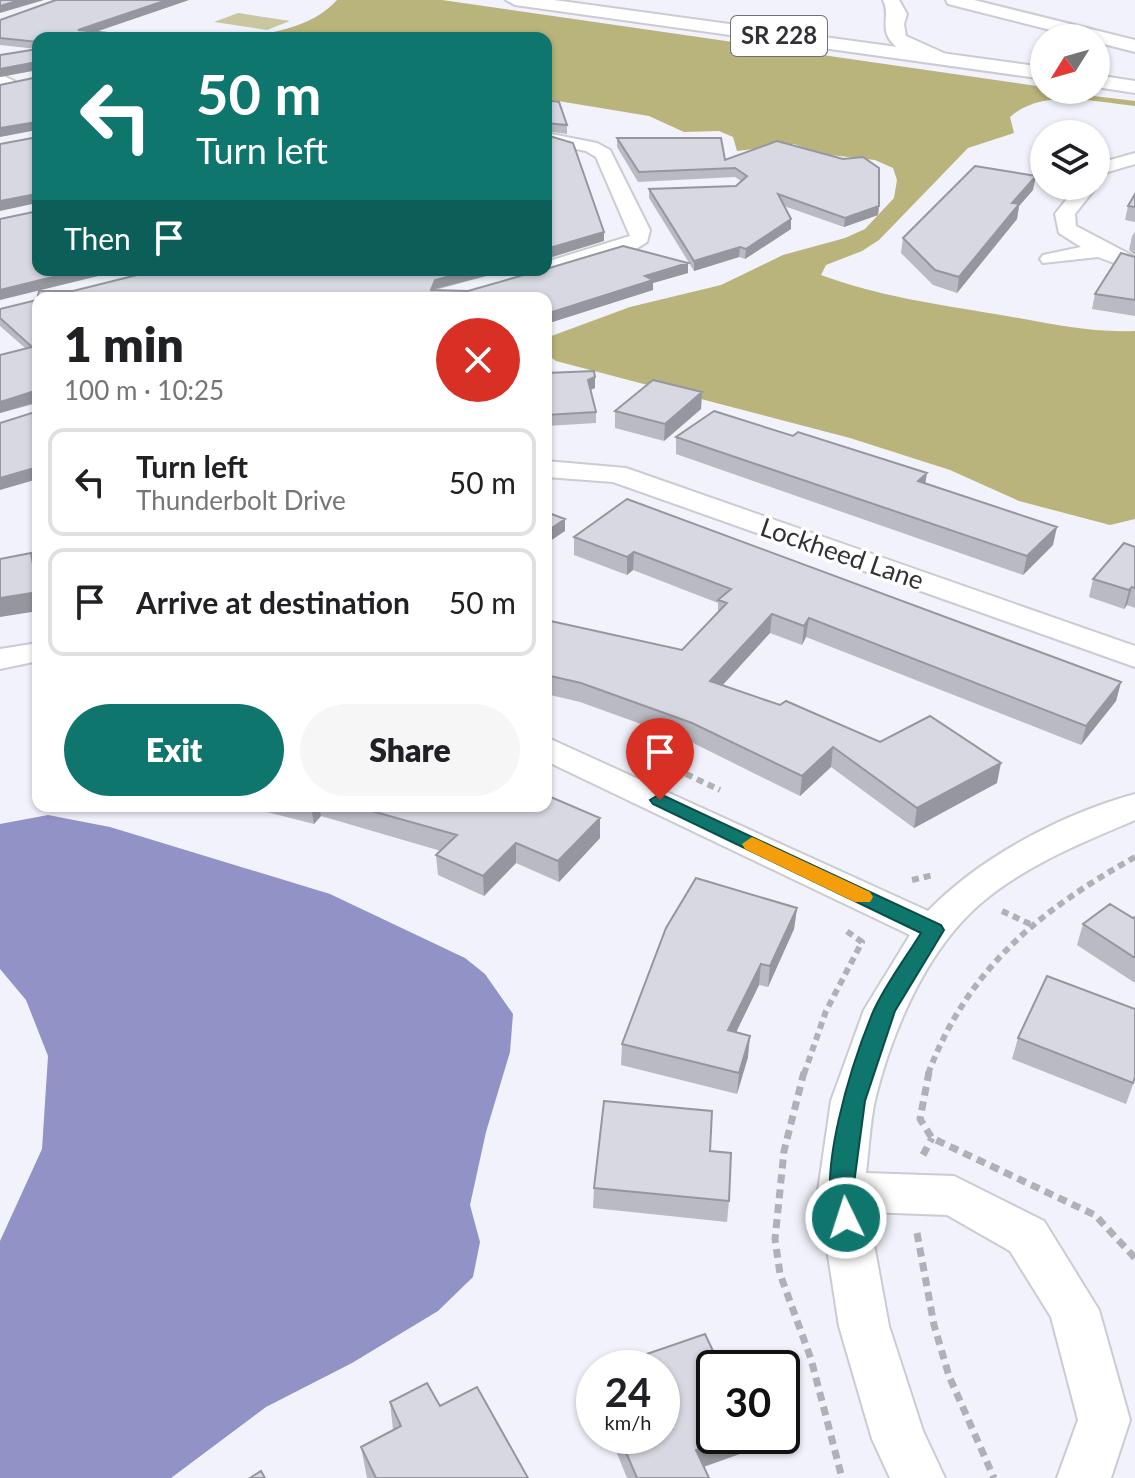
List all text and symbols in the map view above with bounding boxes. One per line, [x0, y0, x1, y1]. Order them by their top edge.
road number: SR 228 [731, 16, 827, 56]
north arrow [1030, 24, 1110, 104]
map controls [1030, 24, 1110, 200]
text: 50 m [196, 60, 321, 127]
icon: left [64, 64, 168, 168]
button: layers [1030, 120, 1110, 200]
text: Turn left [196, 128, 328, 172]
icon: arrive [147, 216, 191, 260]
text: Then [64, 220, 131, 256]
text: 1 min [64, 315, 184, 372]
button: close [436, 318, 520, 402]
text: 100 m · 10:25 [64, 374, 224, 406]
text: Turn left [136, 448, 248, 484]
icon: left [68, 460, 112, 504]
text: 50 m [449, 464, 516, 500]
text: Thunderbolt Drive [136, 484, 346, 516]
street label: Lockheed Lane [757, 510, 928, 596]
icon: arrive [68, 580, 112, 624]
text: Arrive at destination [136, 584, 410, 620]
text: 50 m [449, 584, 516, 620]
button: Exit [64, 704, 284, 796]
button: Share [300, 704, 520, 796]
pin [626, 718, 694, 800]
icon: arrive [638, 730, 682, 774]
position arrow [804, 1176, 888, 1260]
speed limit sign: 30 [696, 1350, 800, 1454]
text: 24 [605, 1368, 651, 1416]
text: km/h [605, 1410, 651, 1434]

